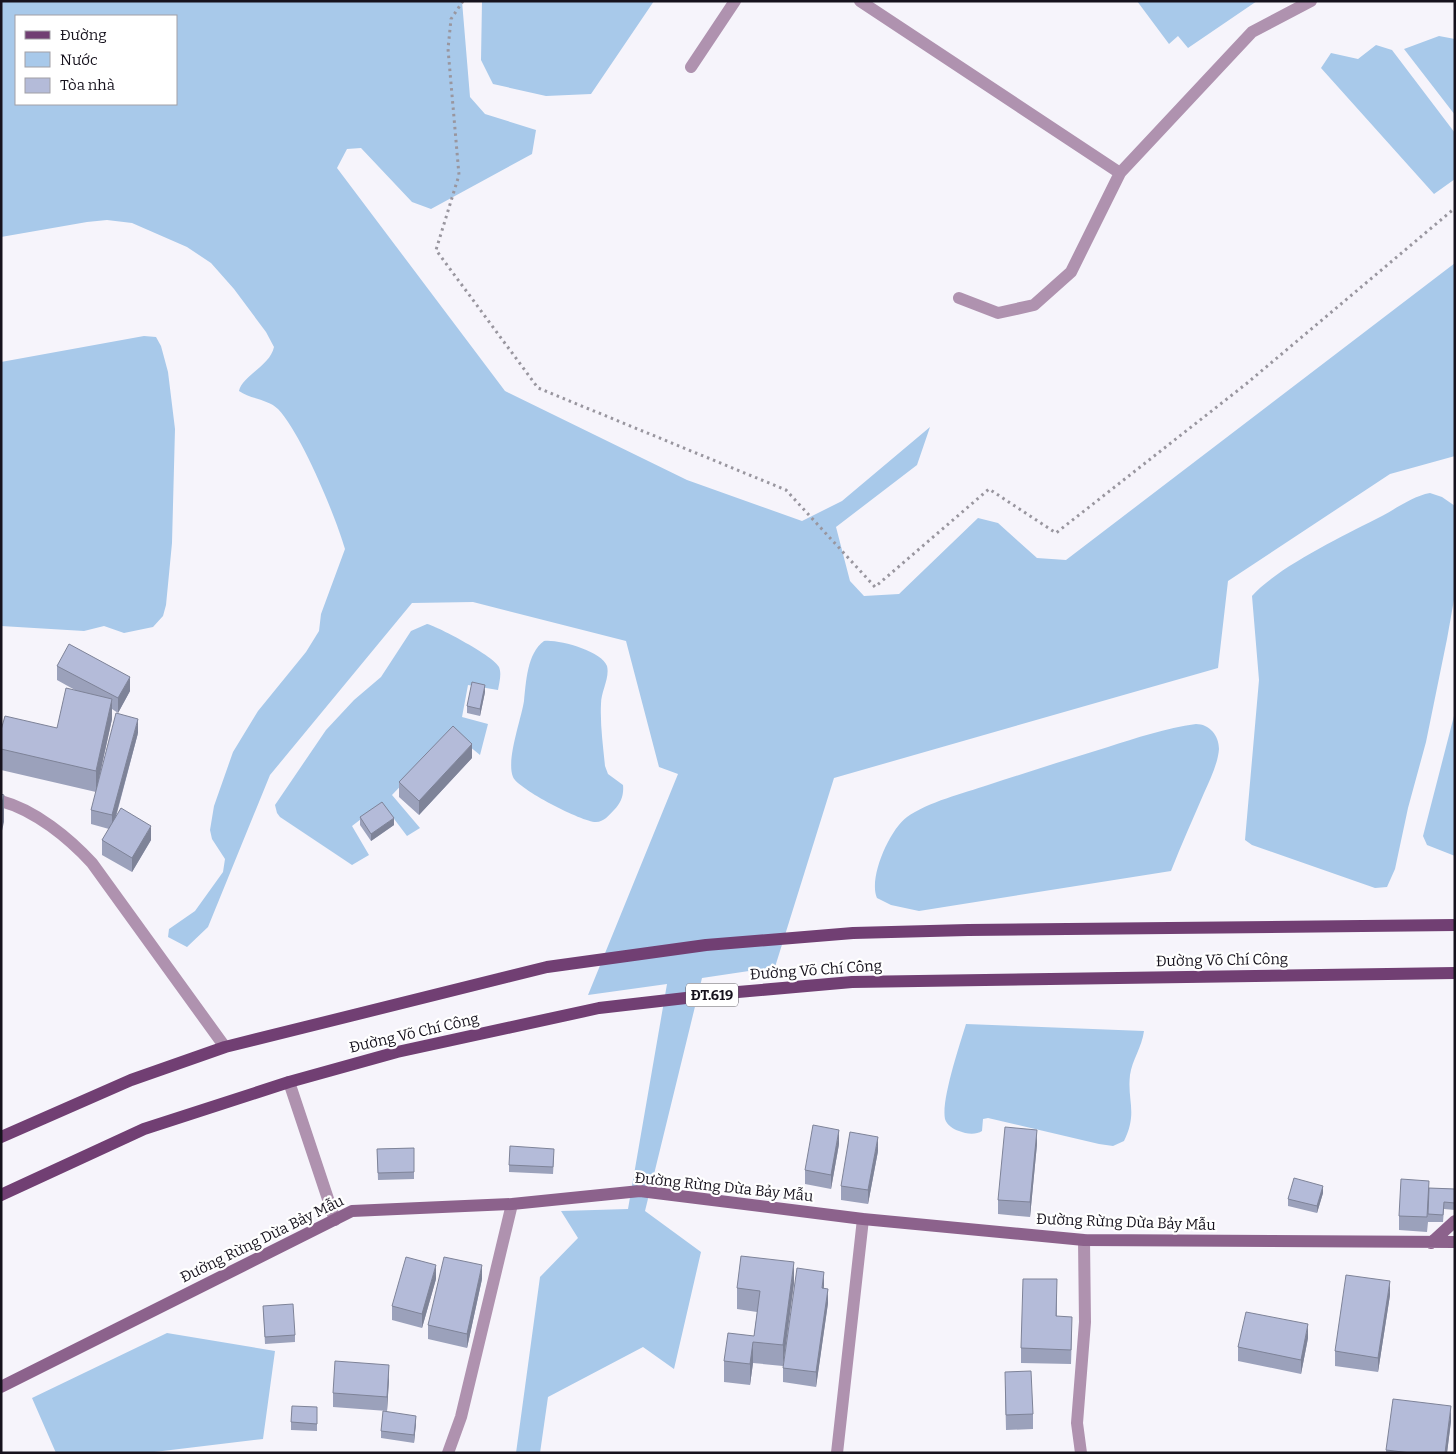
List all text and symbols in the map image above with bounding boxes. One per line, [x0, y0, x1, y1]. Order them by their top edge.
legend [15, 15, 178, 105]
text: Đường [60, 26, 107, 44]
text: Nước [60, 51, 98, 69]
text: Tòa nhà [60, 76, 115, 94]
street label: Đường Võ Chí Công [1156, 950, 1288, 970]
street label: Đường Võ Chí Công [749, 956, 883, 984]
road number: ĐT.619 [686, 984, 738, 1006]
street label: Đường Võ Chí Công [347, 1009, 481, 1057]
street label: Đường Rừng Dừa Bảy Mẫu [634, 1169, 814, 1205]
street label: Đường Rừng Dừa Bảy Mẫu [177, 1192, 347, 1286]
street label: Đường Rừng Dừa Bảy Mẫu [1036, 1210, 1216, 1234]

